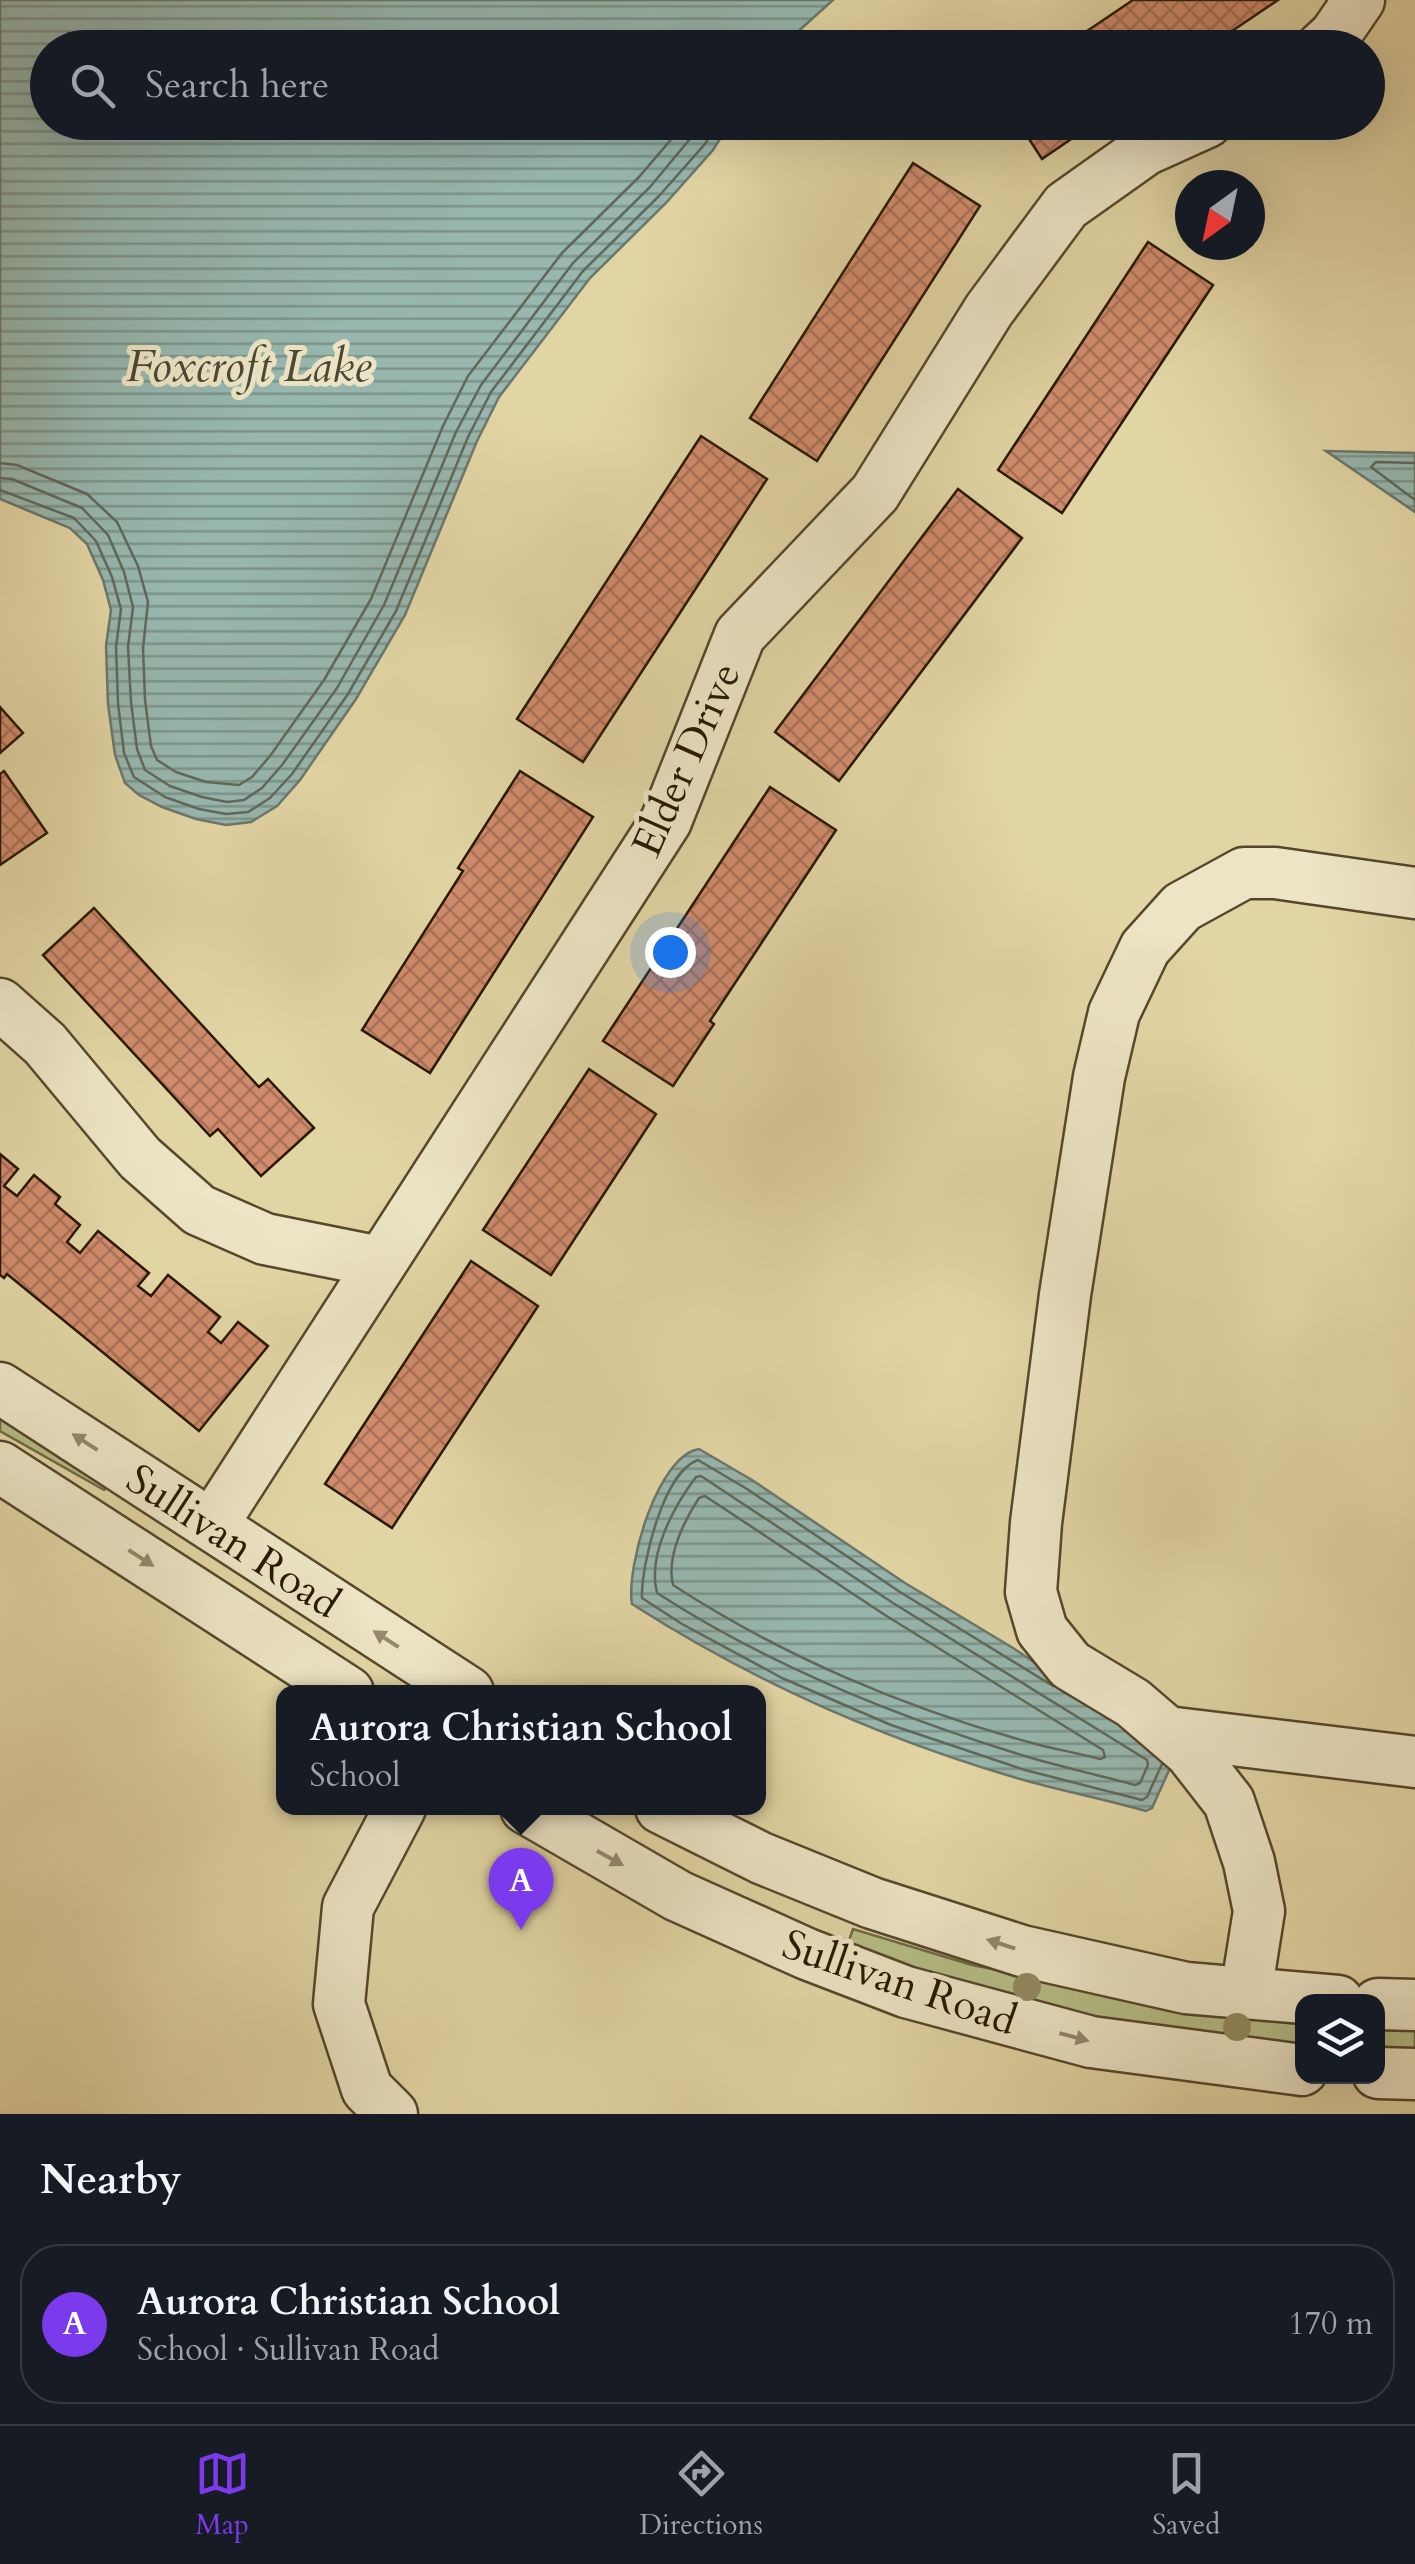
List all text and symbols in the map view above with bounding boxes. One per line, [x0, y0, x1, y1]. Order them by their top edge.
search box [30, 30, 1385, 140]
icon: search [65, 58, 120, 113]
text: Search here [145, 59, 329, 111]
north arrow [1175, 170, 1265, 260]
water label: Foxcroft Lake [127, 336, 372, 397]
street label: Elder Drive [618, 654, 754, 865]
your location [645, 927, 696, 978]
one-way arrow [71, 1434, 98, 1452]
street label: Sullivan Road [115, 1451, 351, 1632]
one-way arrow [127, 1548, 155, 1566]
one-way arrow [373, 1630, 400, 1649]
popup [276, 1685, 766, 1815]
text: Aurora Christian School [309, 1702, 733, 1754]
text: School [309, 1754, 400, 1798]
pin: A [488, 1848, 554, 1930]
one-way arrow [596, 1848, 624, 1866]
street label: Sullivan Road [775, 1916, 1024, 2049]
one-way arrow [986, 1936, 1016, 1951]
map controls [1295, 1994, 1385, 2084]
button: layers [1295, 1994, 1385, 2084]
one-way arrow [1059, 2030, 1090, 2046]
text: Nearby [40, 2151, 182, 2208]
text: Aurora Christian School [137, 2276, 560, 2328]
text: A [62, 2302, 87, 2346]
text: 170 m [1288, 2302, 1373, 2346]
text: School · Sullivan Road [137, 2328, 439, 2372]
tab: Map [195, 2446, 250, 2544]
tab: Directions [639, 2446, 763, 2544]
tab: Saved [1152, 2446, 1220, 2544]

